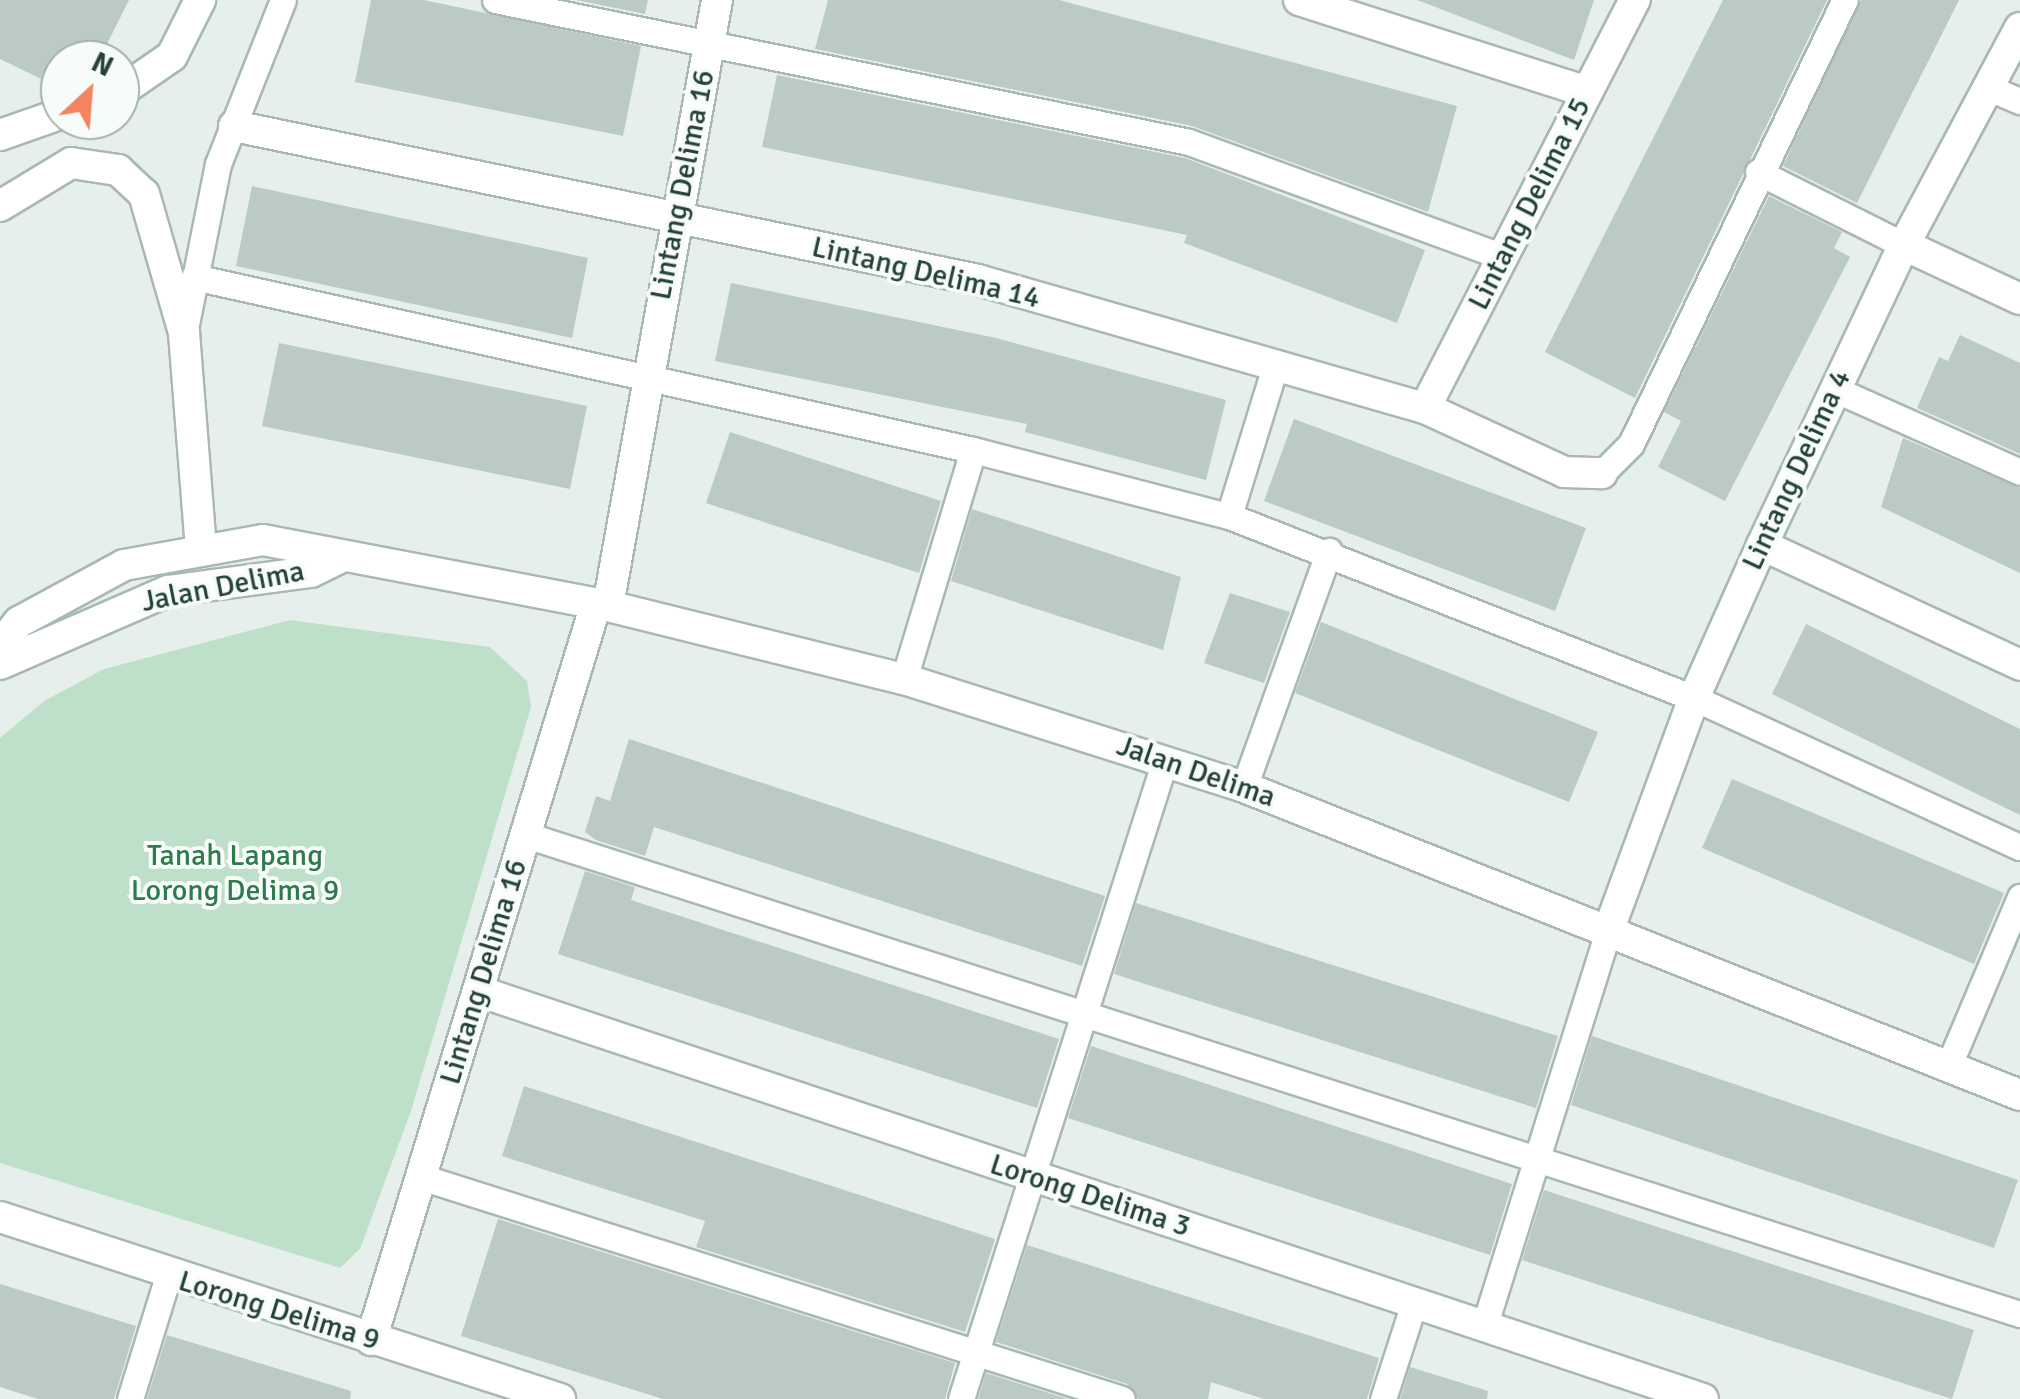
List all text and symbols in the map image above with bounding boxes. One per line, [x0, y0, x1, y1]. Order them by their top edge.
north arrow [40, 40, 140, 140]
text: N [86, 45, 118, 84]
street label: Lintang Delima 16 [643, 67, 723, 303]
street label: Lintang Delima 15 [1461, 92, 1599, 316]
street label: Lintang Delima 14 [808, 229, 1044, 317]
street label: Lintang Delima 4 [1735, 364, 1859, 576]
street label: Jalan Delima [138, 554, 308, 620]
street label: Jalan Delima [1112, 728, 1280, 816]
park label: Tanah Lapang Lorong Delima 9 [131, 838, 339, 908]
street label: Lintang Delima 16 [433, 855, 535, 1089]
street label: Lorong Delima 3 [985, 1147, 1195, 1245]
street label: Lorong Delima 9 [174, 1263, 384, 1359]

